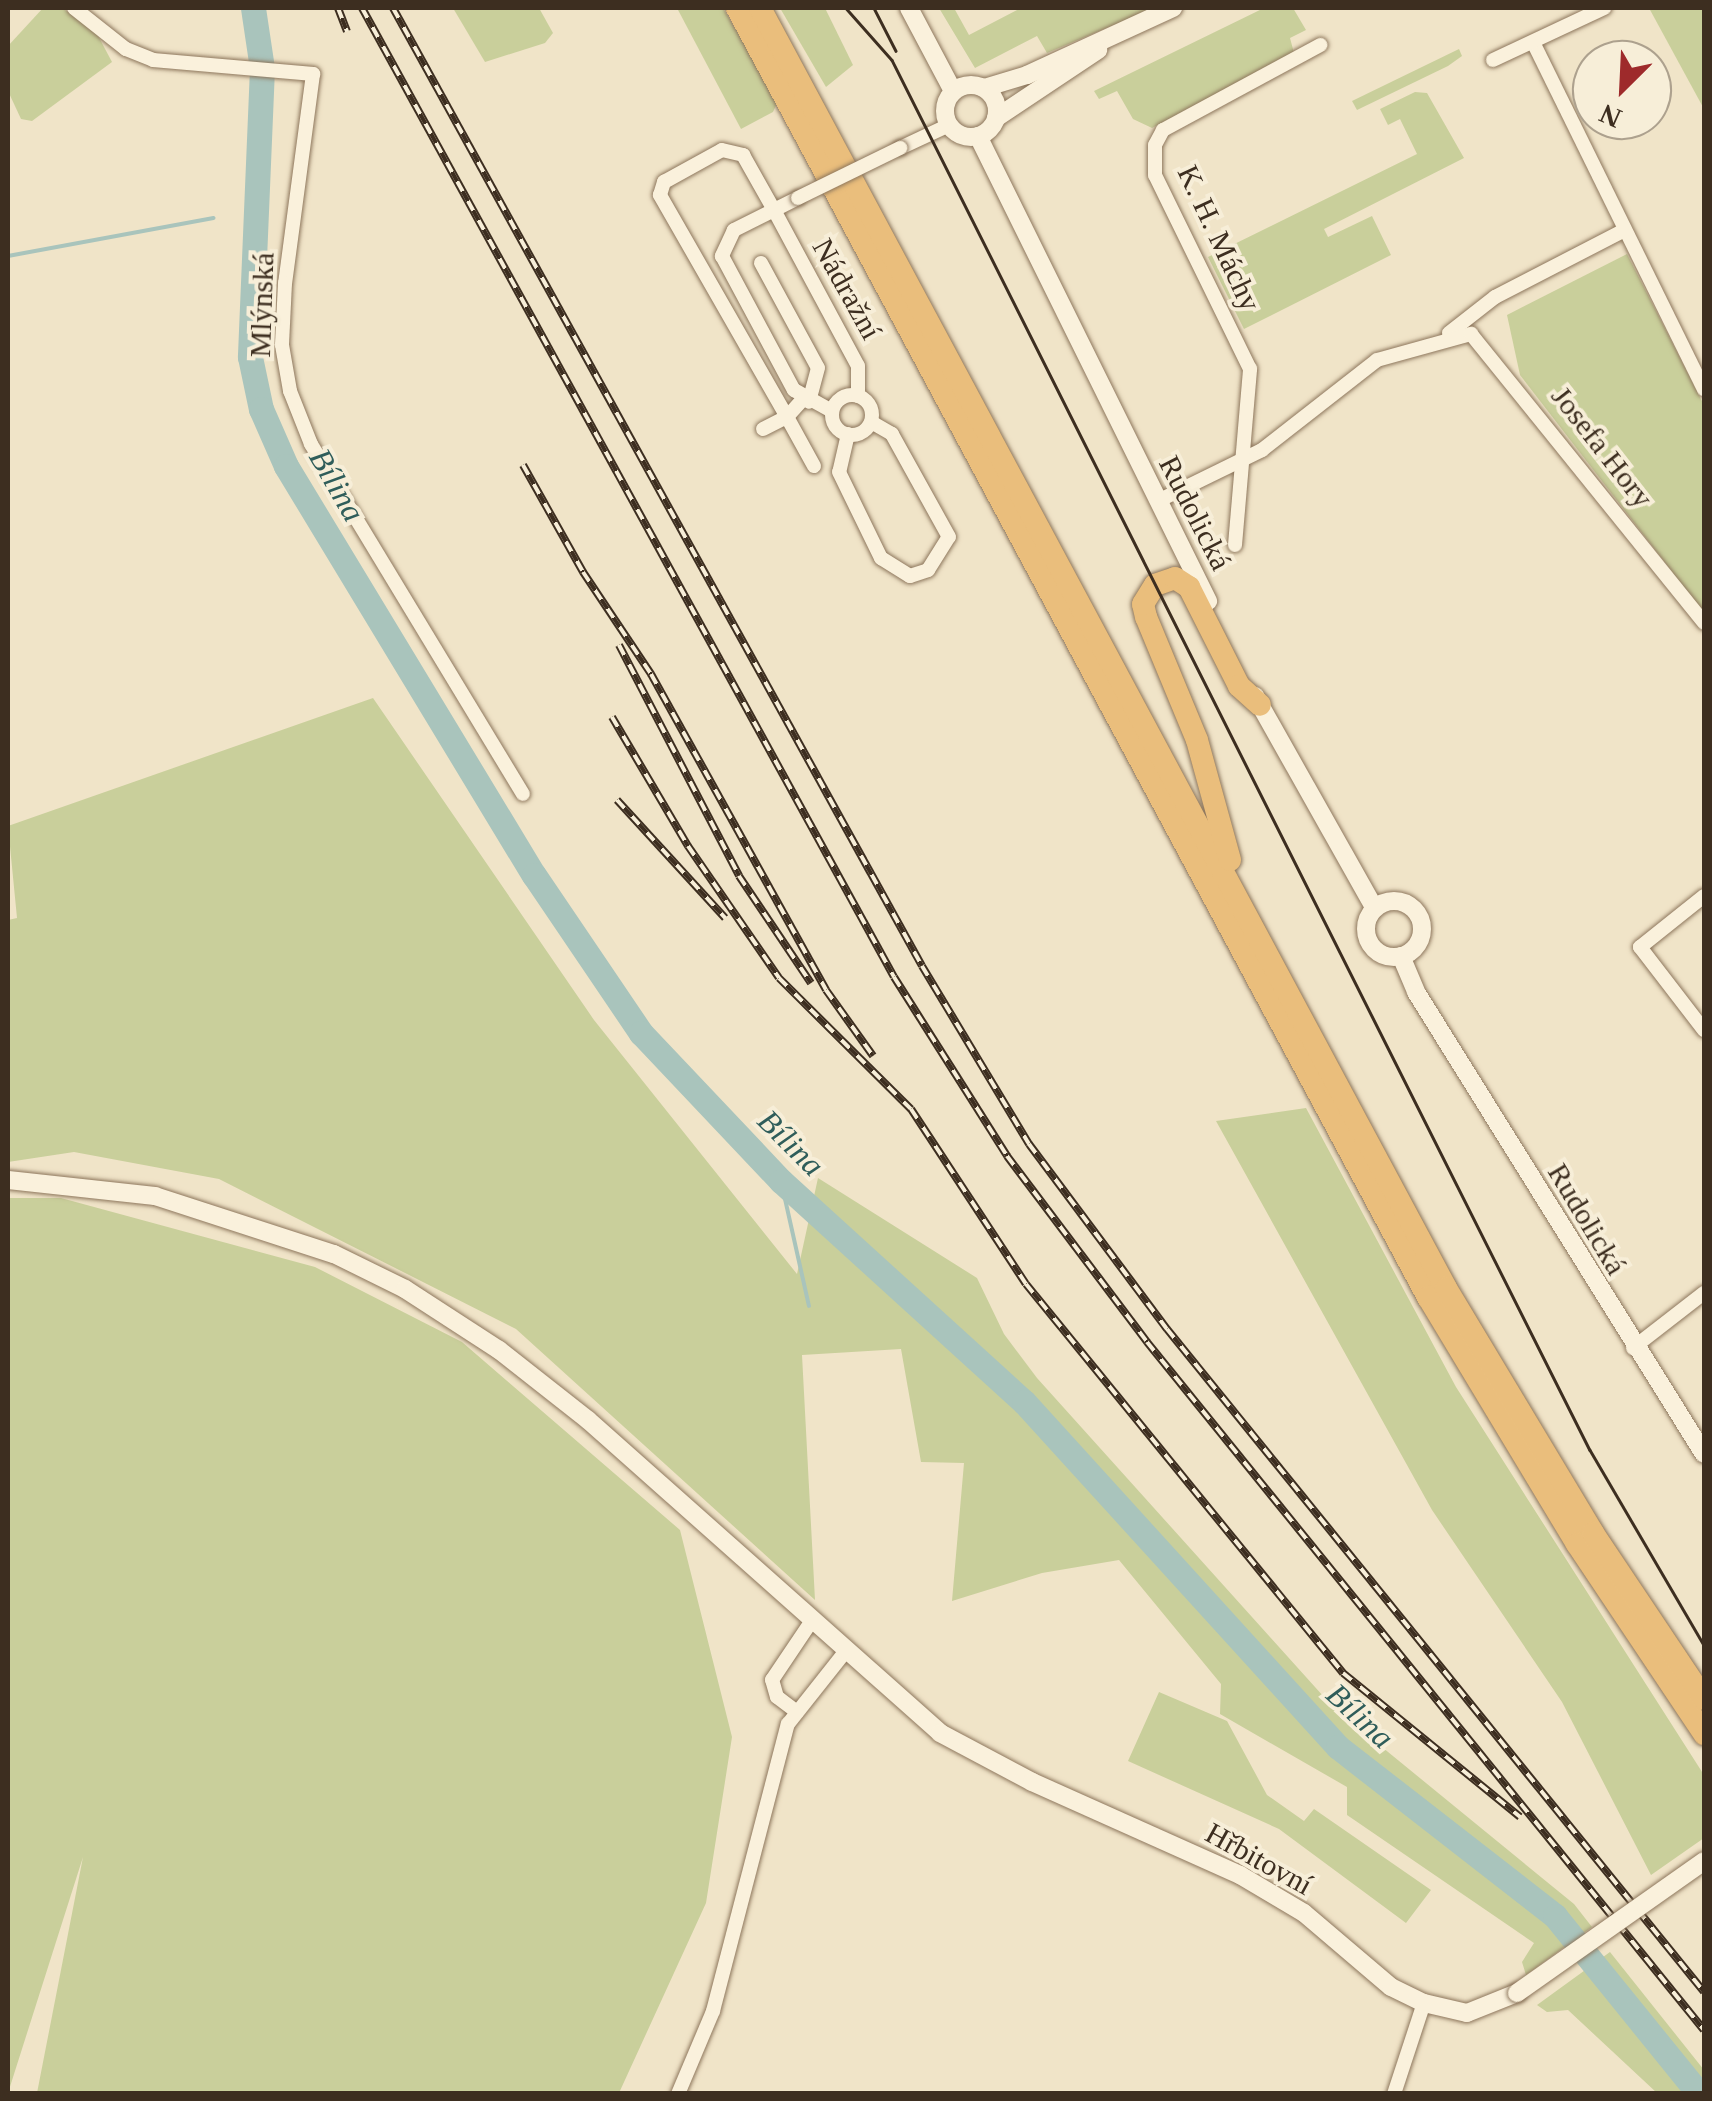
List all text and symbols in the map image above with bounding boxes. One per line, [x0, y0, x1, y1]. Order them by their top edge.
north arrow [1572, 40, 1672, 140]
text: N [1595, 98, 1626, 134]
street label: K. H. Máchy [1170, 159, 1268, 317]
street label: Nádražní [805, 232, 889, 346]
street label: Mlýnská [242, 252, 282, 358]
street label: Josefa Hory [1543, 379, 1661, 515]
water label: Bílina [301, 442, 373, 528]
street label: Rudolická [1151, 450, 1239, 576]
water label: Bílina [750, 1102, 832, 1184]
street label: Rudolická [1540, 1157, 1634, 1281]
water label: Bílina [1318, 1675, 1402, 1757]
street label: Hřbitovní [1199, 1815, 1319, 1903]

